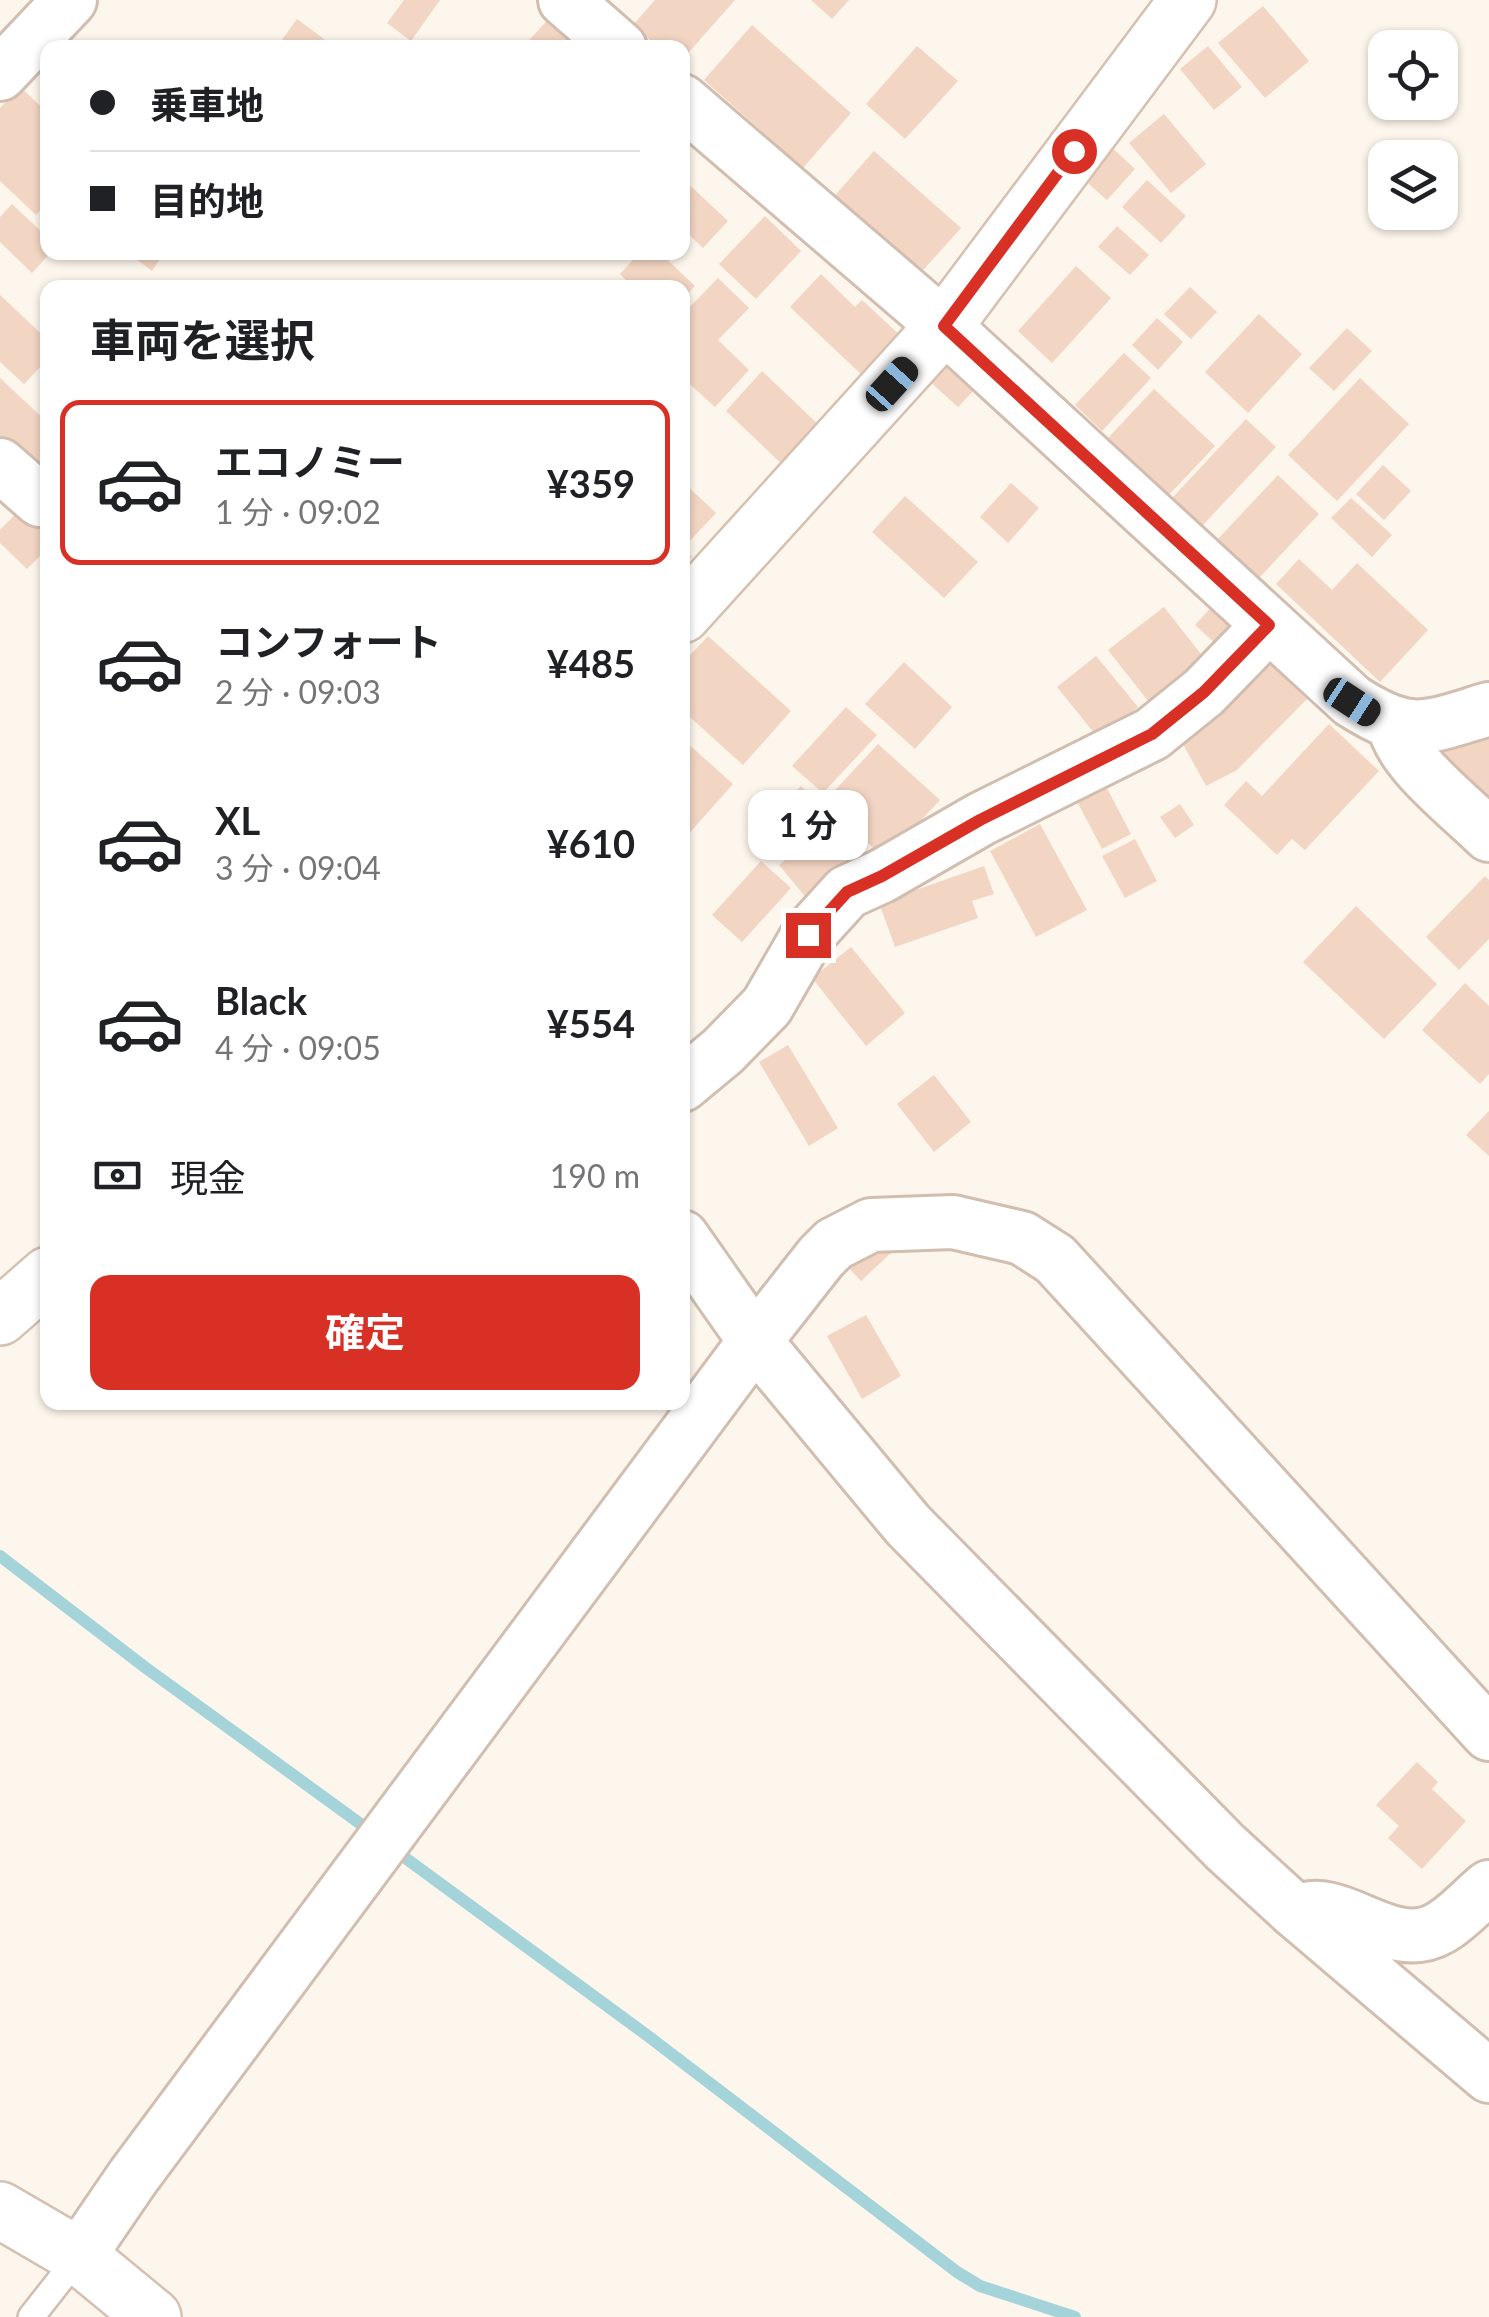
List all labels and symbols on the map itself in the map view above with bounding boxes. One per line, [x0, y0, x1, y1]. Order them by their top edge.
route start [1052, 129, 1097, 174]
car [861, 352, 923, 416]
car [1319, 673, 1385, 731]
callout: 1 分 [748, 790, 868, 860]
route end [786, 913, 831, 958]

